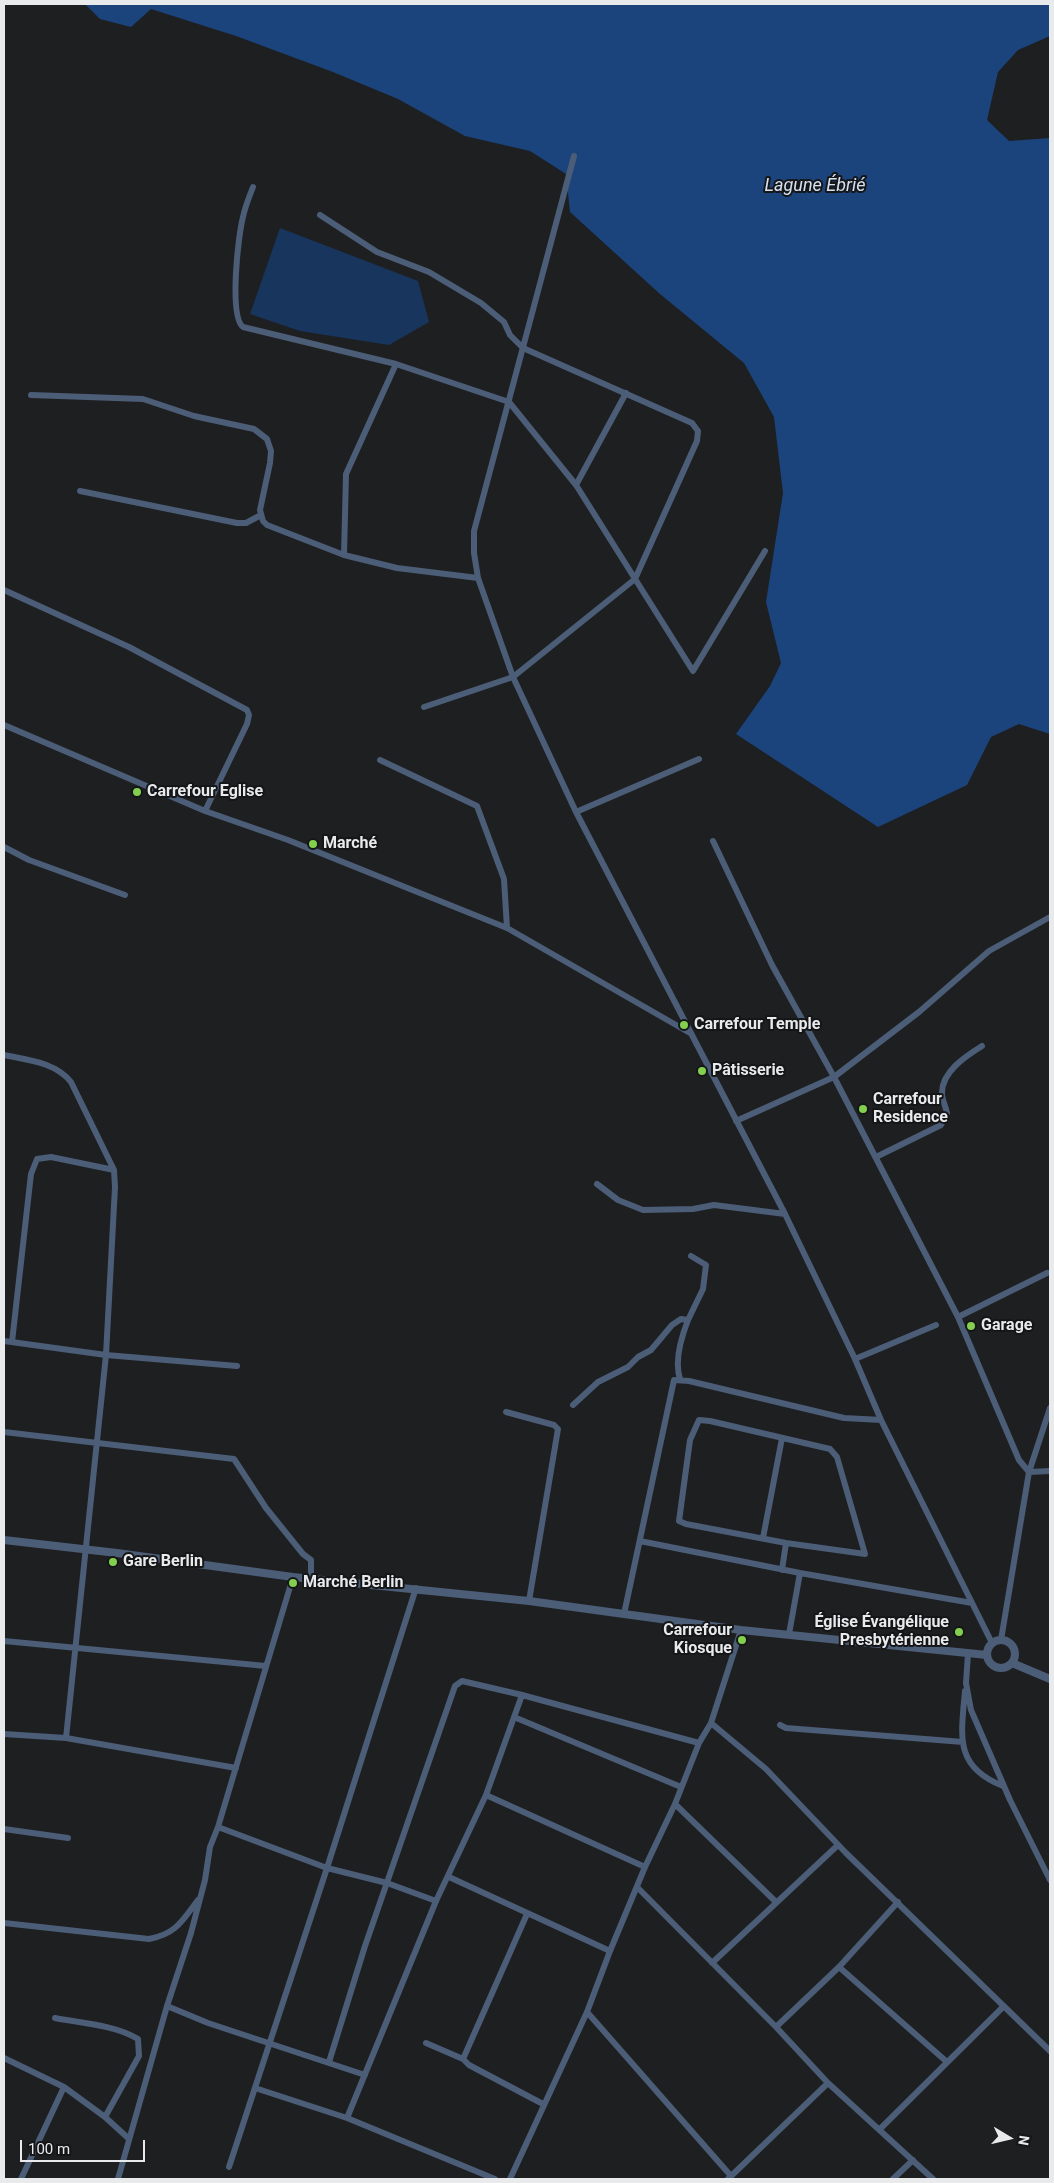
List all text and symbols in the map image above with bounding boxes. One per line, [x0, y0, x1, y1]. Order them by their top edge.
water label: Lagune Ébrié [765, 175, 865, 197]
place label: Carrefour Eglise [147, 782, 263, 802]
marker: Carrefour Eglise [131, 786, 143, 798]
place label: Marché [323, 834, 377, 854]
marker: Marché [307, 838, 319, 850]
place label: Carrefour Temple [694, 1015, 820, 1035]
marker: Carrefour Temple [678, 1019, 690, 1031]
place label: Pâtisserie [712, 1061, 784, 1081]
marker: Pâtisserie [696, 1065, 708, 1077]
place label: Carrefour Residence [873, 1090, 948, 1128]
marker: Carrefour Residence [857, 1103, 869, 1115]
place label: Garage [981, 1316, 1032, 1336]
marker: Garage [965, 1320, 977, 1332]
place label: Gare Berlin [123, 1552, 203, 1572]
marker: Gare Berlin [107, 1556, 119, 1568]
place label: Marché Berlin [303, 1573, 403, 1593]
marker: Marché Berlin [287, 1577, 299, 1589]
place label: Église Évangélique Presbytérienne [815, 1613, 949, 1651]
place label: Carrefour Kiosque [663, 1621, 732, 1659]
marker: Église Évangélique Presbytérienne [953, 1626, 965, 1638]
marker: Carrefour Kiosque [736, 1634, 748, 1646]
north arrow [984, 2113, 1034, 2163]
scale bar [22, 2130, 148, 2162]
text: N [1015, 2134, 1032, 2146]
text: 100 m [28, 2140, 70, 2158]

